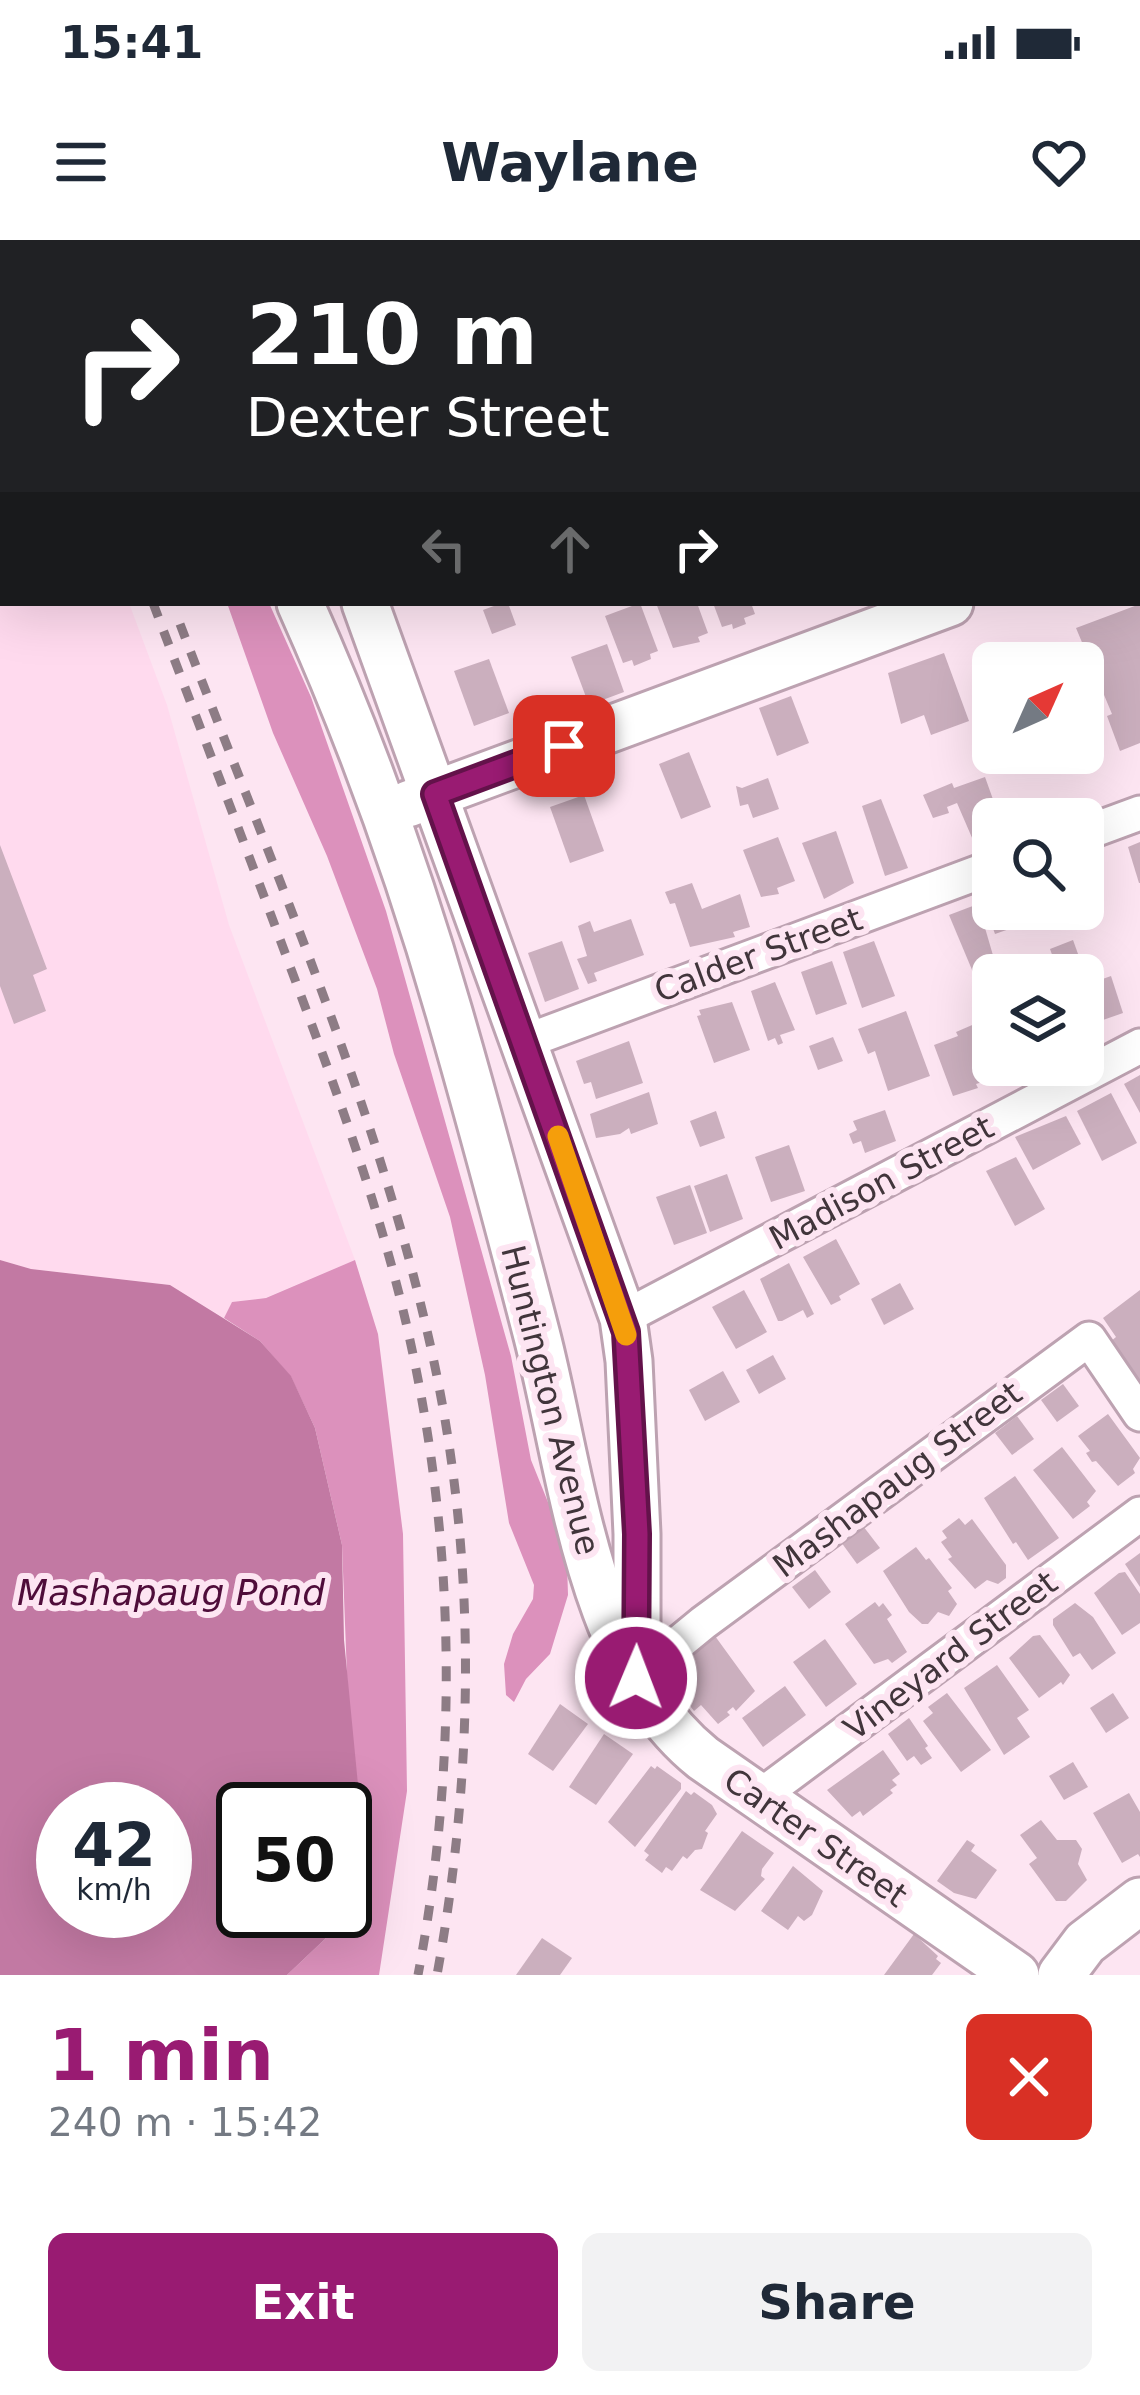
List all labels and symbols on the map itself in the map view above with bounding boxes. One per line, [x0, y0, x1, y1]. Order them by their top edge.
north arrow [972, 642, 1104, 774]
pin [513, 695, 615, 797]
street label: Calder Street [649, 899, 867, 1010]
street label: Madison Street [763, 1107, 1000, 1258]
street label: Huntington Avenue [493, 1241, 608, 1559]
street label: Mashapaug Street [765, 1373, 1029, 1585]
street label: Vineyard Street [836, 1563, 1065, 1748]
water label: Mashapaug Pond [17, 1572, 326, 1613]
position arrow [573, 1615, 699, 1741]
street label: Carter Street [717, 1760, 915, 1915]
speed limit sign: 50 [216, 1782, 372, 1938]

